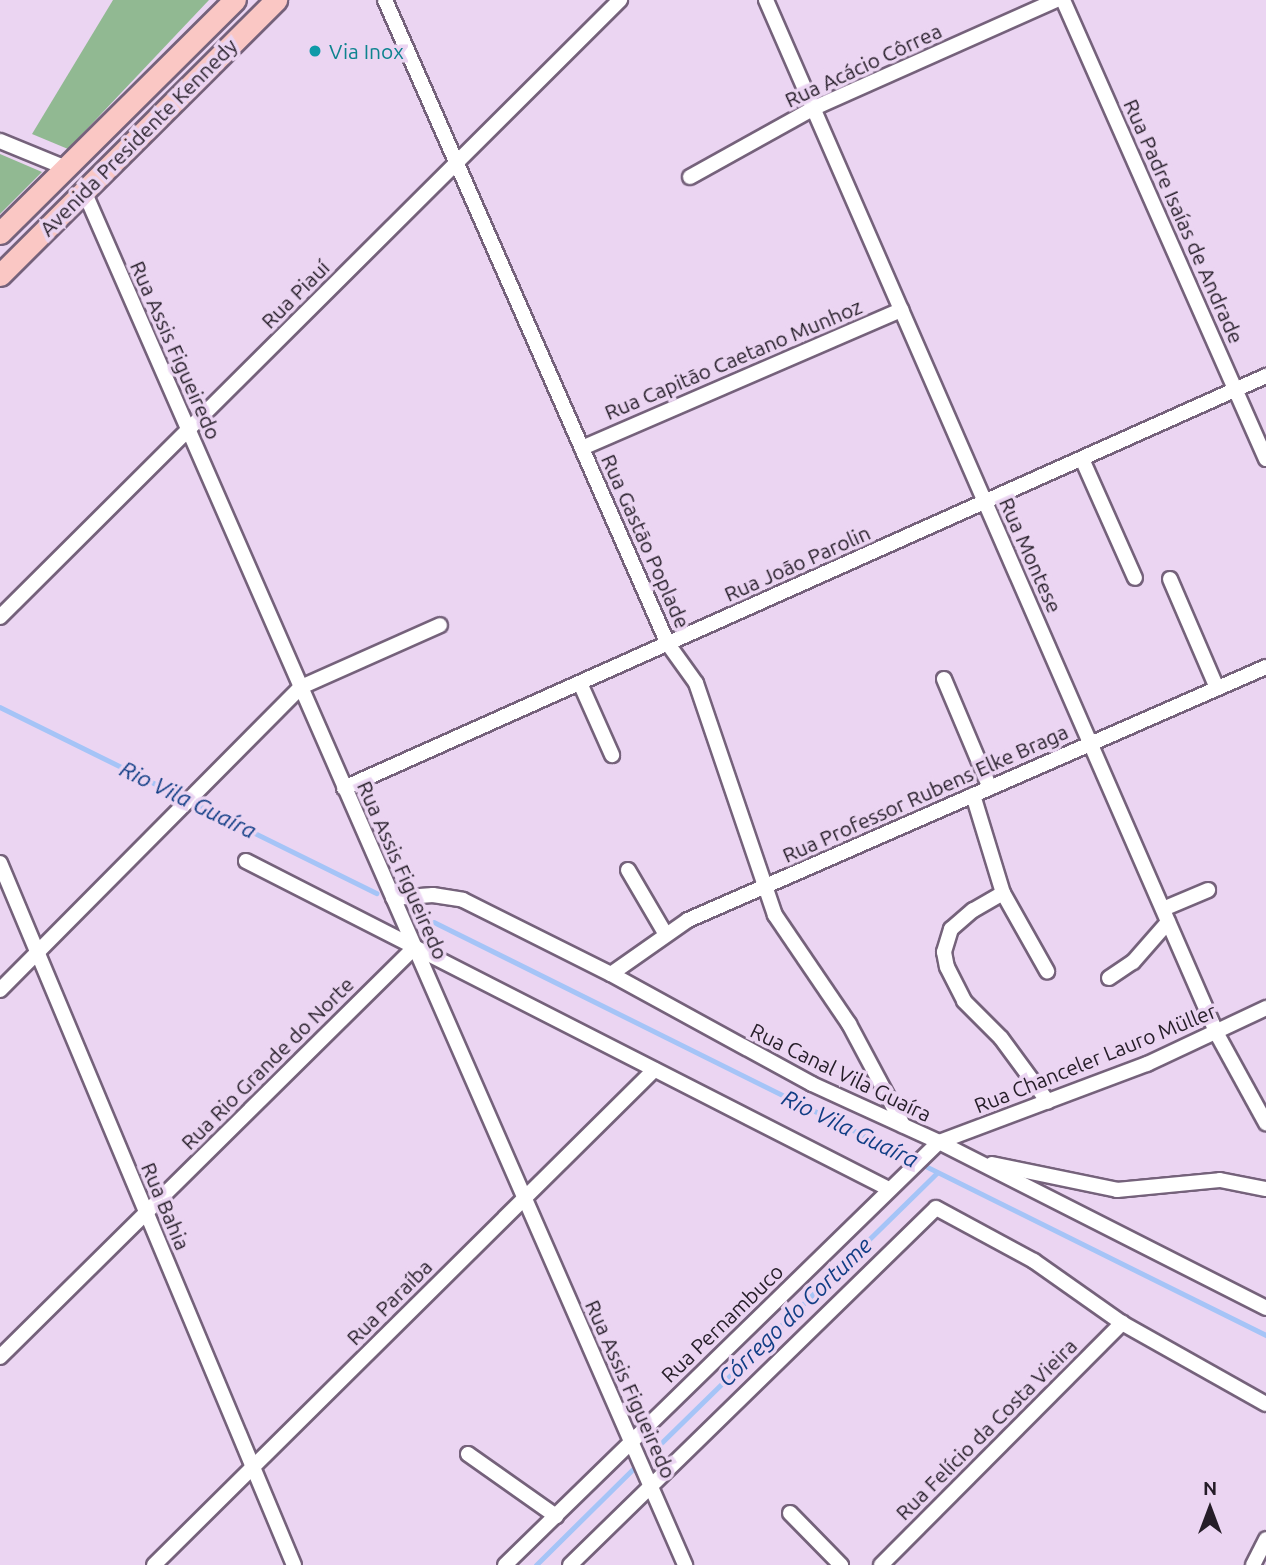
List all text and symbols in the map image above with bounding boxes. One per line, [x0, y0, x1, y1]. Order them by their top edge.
street label: Rua Acácio Côrrea [781, 18, 945, 112]
street label: Avenida Presidente Kennedy [34, 33, 242, 241]
place label: Via Inox [329, 38, 404, 64]
marker: Via Inox [307, 43, 323, 59]
street label: Rua Padre Isaías de Andrade [1119, 95, 1249, 347]
street label: Rua Piauí [256, 255, 334, 333]
street label: Rua Assis Figueiredo [125, 257, 227, 443]
street label: Rua Capitão Caetano Munhoz [600, 293, 866, 425]
street label: Rua Gastão Poplade [596, 450, 696, 632]
street label: Rua Montese [994, 493, 1068, 617]
street label: Rua João Parolin [720, 520, 874, 606]
street label: Rua Professor Rubens Elke Braga [778, 718, 1072, 868]
water label: Rio Vila Guaíra [115, 755, 261, 845]
street label: Rua Assis Figueiredo [352, 777, 454, 963]
street label: Rua Rio Grande do Norte [175, 971, 359, 1155]
street label: Rua Chanceler Lauro Müller [970, 998, 1220, 1118]
street label: Rua Canal Vila Guaíra [746, 1017, 936, 1127]
water label: Rio Vila Guaíra [777, 1084, 923, 1174]
street label: Rua Bahia [136, 1158, 196, 1254]
water label: Córrego do Cortume [712, 1231, 878, 1393]
street label: Rua Paraíba [341, 1254, 437, 1350]
street label: Rua Pernambuco [656, 1259, 788, 1387]
street label: Rua Assis Figueiredo [580, 1296, 682, 1482]
street label: Rua Felício da Costa Vieira [890, 1333, 1082, 1525]
north arrow [1175, 1474, 1245, 1544]
text: N [1203, 1477, 1217, 1499]

